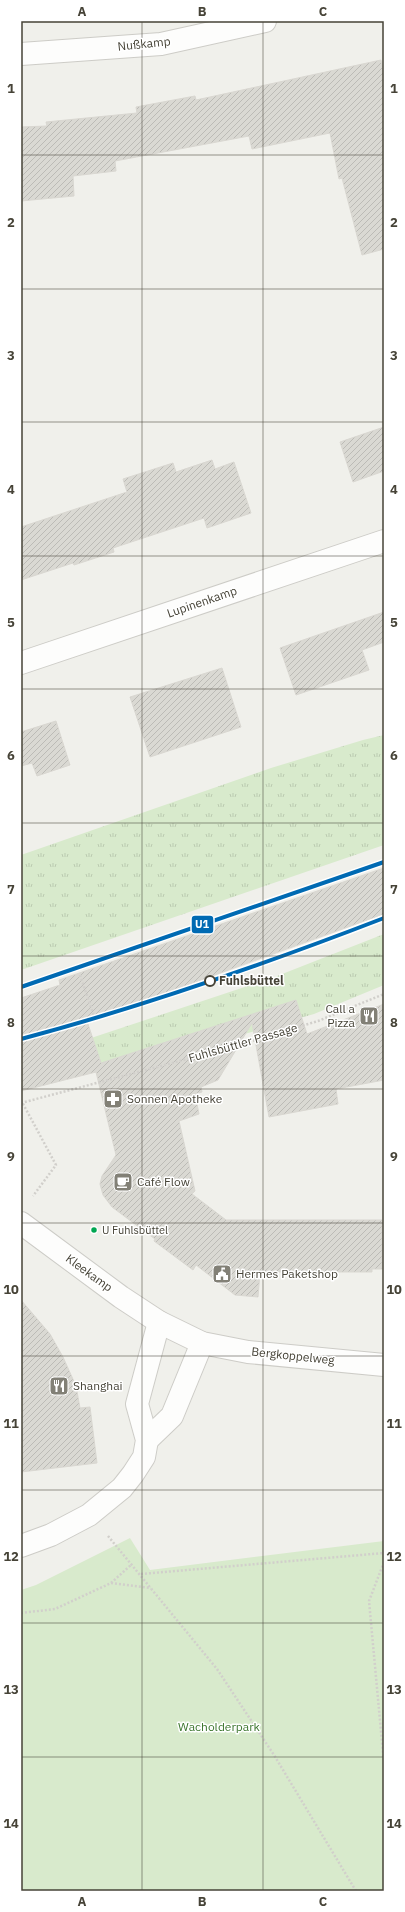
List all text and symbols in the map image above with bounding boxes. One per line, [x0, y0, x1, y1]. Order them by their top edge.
text: A [78, 3, 87, 20]
text: B [198, 3, 207, 20]
text: C [319, 3, 328, 20]
street label: Nußkamp [117, 33, 171, 54]
text: 1 [7, 80, 15, 97]
text: 1 [390, 80, 398, 97]
text: 2 [7, 214, 15, 231]
text: 2 [390, 214, 398, 231]
text: 3 [7, 347, 15, 364]
text: 3 [390, 347, 398, 364]
text: 4 [7, 481, 15, 498]
text: 4 [390, 481, 398, 498]
street label: Lupinenkamp [165, 583, 239, 621]
text: 5 [7, 614, 15, 631]
text: 5 [390, 614, 398, 631]
text: 6 [7, 747, 15, 764]
text: 6 [390, 747, 398, 764]
text: 7 [7, 881, 15, 898]
text: 7 [390, 881, 398, 898]
line badge: U1 [191, 915, 214, 934]
text: U1 [195, 917, 210, 931]
place label: Fuhlsbüttel [219, 973, 284, 988]
marker: Fuhlsbüttel [204, 975, 216, 987]
place label: Call a Pizza [325, 1001, 356, 1030]
restaurant icon: Call a Pizza [358, 1005, 380, 1027]
text: 8 [7, 1014, 15, 1031]
text: 8 [390, 1014, 398, 1031]
street label: Fuhlsbüttler Passage [187, 1020, 300, 1065]
pharmacy icon: Sonnen Apotheke [102, 1088, 124, 1110]
place label: Sonnen Apotheke [127, 1091, 223, 1106]
text: 9 [7, 1148, 15, 1165]
text: 9 [390, 1148, 398, 1165]
cafe icon: Café Flow [112, 1171, 134, 1193]
place label: Café Flow [137, 1174, 190, 1189]
place label: U Fuhlsbüttel [102, 1223, 168, 1237]
marker: U Fuhlsbüttel [89, 1225, 99, 1235]
street label: Kleekamp [63, 1251, 116, 1295]
public building icon: Hermes Paketshop [211, 1263, 233, 1285]
place label: Hermes Paketshop [236, 1266, 338, 1281]
text: 10 [3, 1281, 19, 1298]
text: 10 [386, 1281, 402, 1298]
street label: Bergkoppelweg [251, 1344, 336, 1367]
restaurant icon: Shanghai [48, 1375, 70, 1397]
place label: Shanghai [73, 1378, 123, 1393]
text: 11 [3, 1415, 19, 1432]
text: 11 [386, 1415, 402, 1432]
text: 12 [3, 1548, 19, 1565]
text: 12 [386, 1548, 402, 1565]
text: 13 [3, 1681, 19, 1698]
text: 13 [386, 1681, 402, 1698]
park label: Wacholderpark [178, 1719, 261, 1734]
text: 14 [3, 1815, 19, 1832]
text: 14 [386, 1815, 402, 1832]
text: A [78, 1893, 87, 1910]
text: B [198, 1893, 207, 1910]
text: C [319, 1893, 328, 1910]

